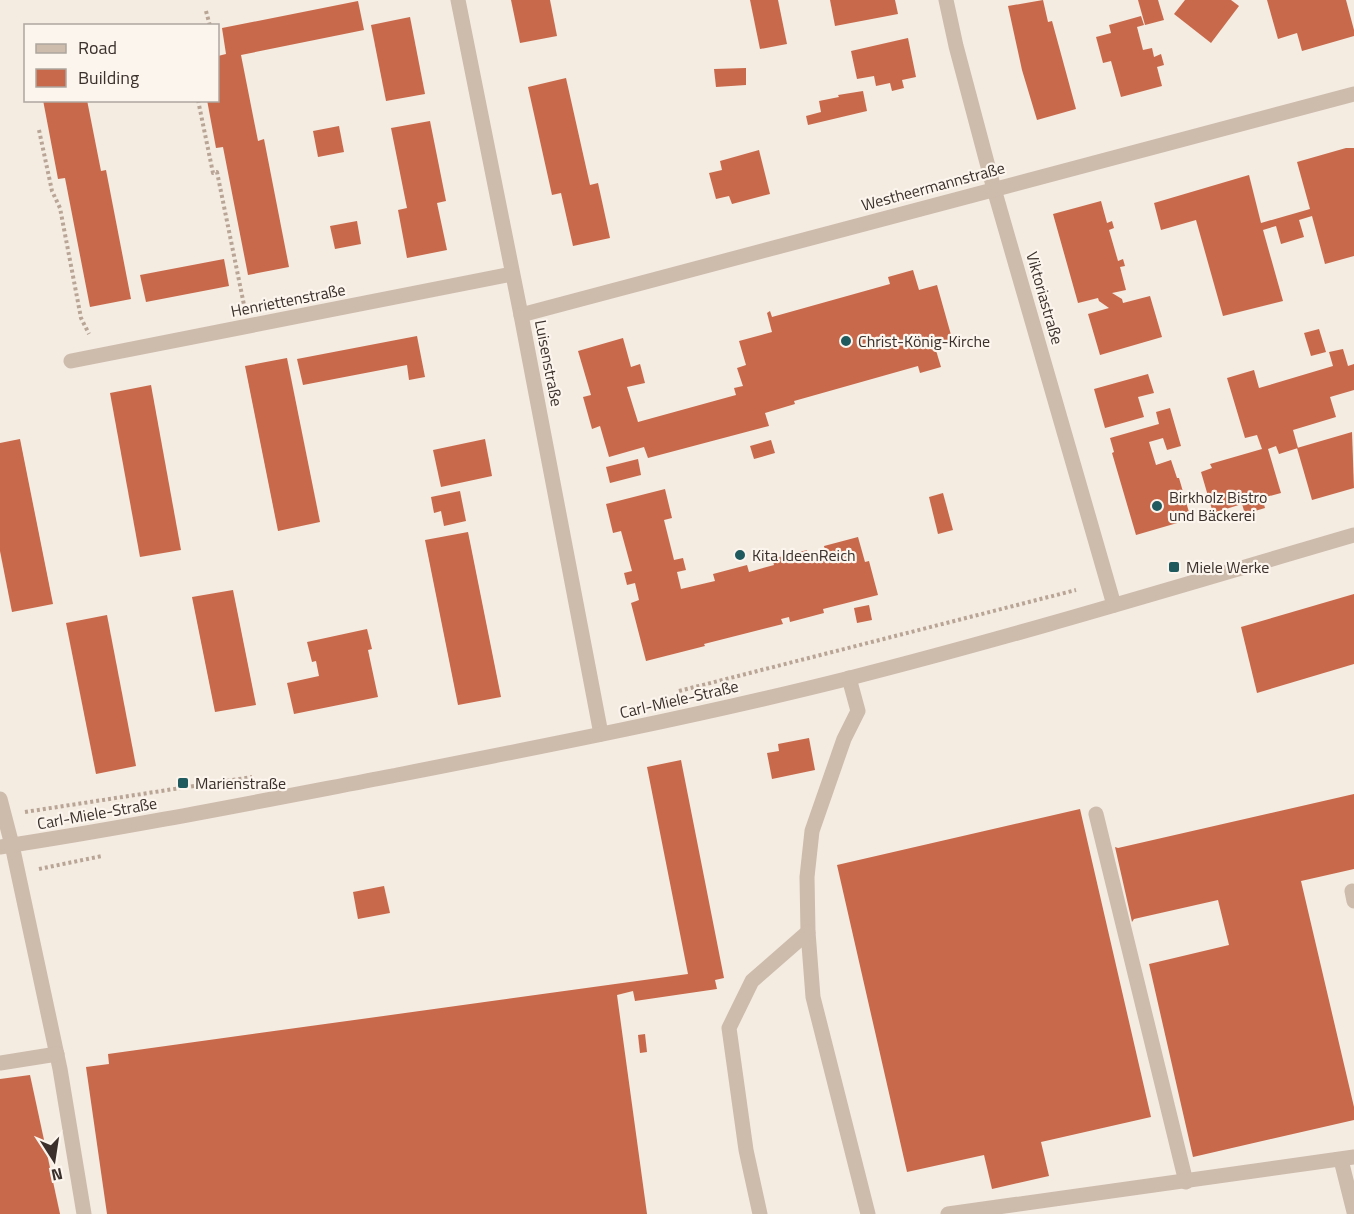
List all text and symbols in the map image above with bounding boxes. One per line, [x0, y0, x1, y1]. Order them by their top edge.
legend [24, 24, 219, 102]
text: Road [78, 34, 117, 61]
text: Building [78, 64, 139, 91]
street label: Westheermannstraße [859, 155, 1007, 217]
street label: Viktoriastraße [1020, 249, 1070, 347]
street label: Henriettenstraße [229, 277, 347, 323]
street label: Luisenstraße [529, 318, 569, 408]
place label: Christ-König-Kirche [858, 329, 990, 353]
marker: Christ-König-Kirche [839, 334, 853, 348]
place label: Birkholz Bistro und Bäckerei [1169, 485, 1267, 527]
marker: Birkholz Bistro und Bäckerei [1150, 499, 1164, 513]
place label: Kita IdeenReich [752, 543, 856, 567]
marker: Kita IdeenReich [733, 548, 747, 562]
place label: Miele Werke [1186, 555, 1269, 579]
marker: Miele Werke [1167, 560, 1181, 574]
street label: Carl-Miele-Straße [617, 674, 741, 724]
place label: Marienstraße [195, 771, 286, 795]
marker: Marienstraße [176, 776, 190, 790]
street label: Carl-Miele-Straße [35, 791, 159, 835]
north arrow [24, 1130, 84, 1190]
text: N [49, 1162, 65, 1188]

